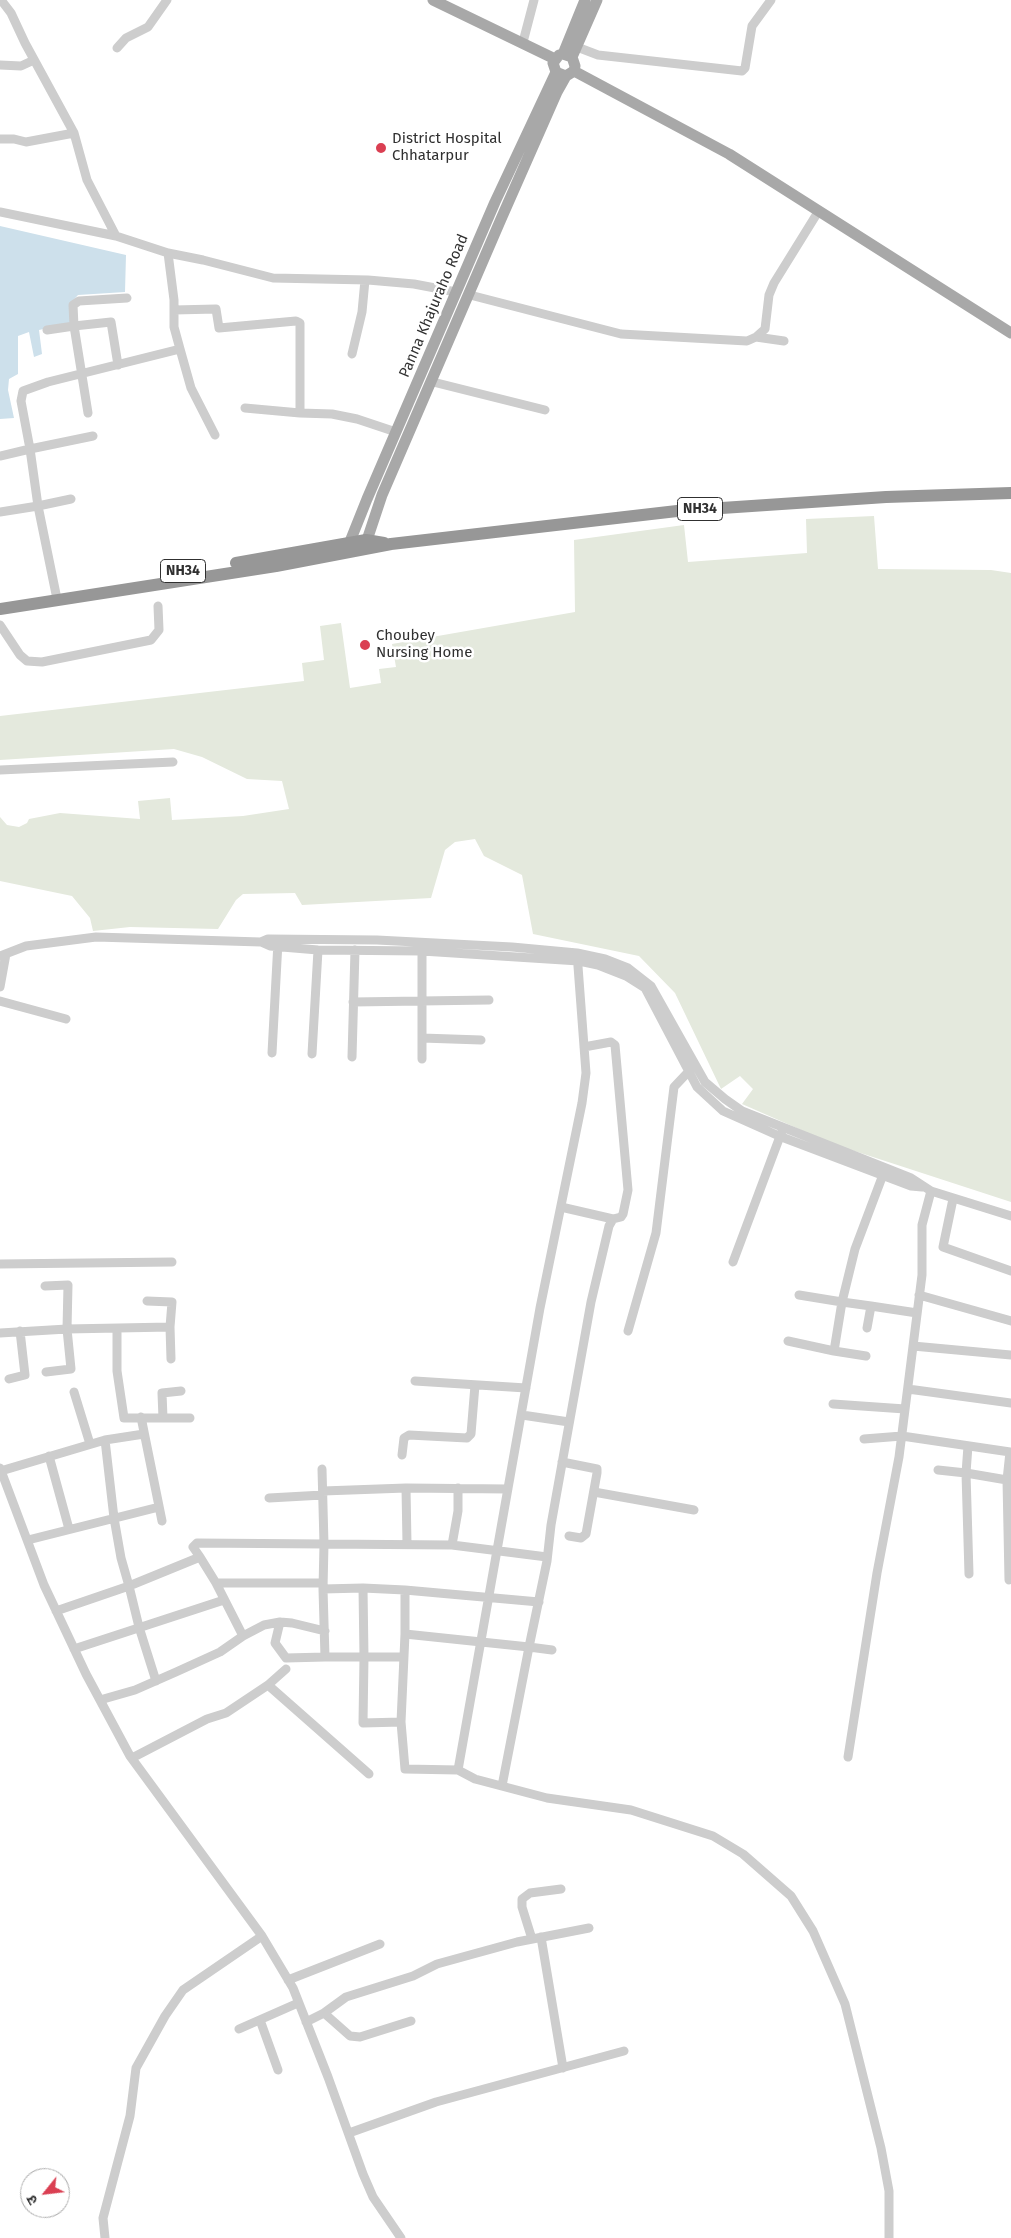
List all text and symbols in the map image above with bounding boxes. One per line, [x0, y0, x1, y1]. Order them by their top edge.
place label: District Hospital Chhatarpur [392, 130, 502, 165]
marker: District Hospital Chhatarpur [374, 141, 388, 155]
street label: Panna Khajuraho Road [396, 232, 472, 380]
road number: NH34 [678, 498, 722, 520]
road number: NH34 [160, 560, 206, 582]
place label: Choubey Nursing Home [376, 627, 472, 662]
marker: Choubey Nursing Home [358, 638, 372, 652]
north arrow [20, 2168, 70, 2218]
text: उ [23, 2192, 42, 2208]

